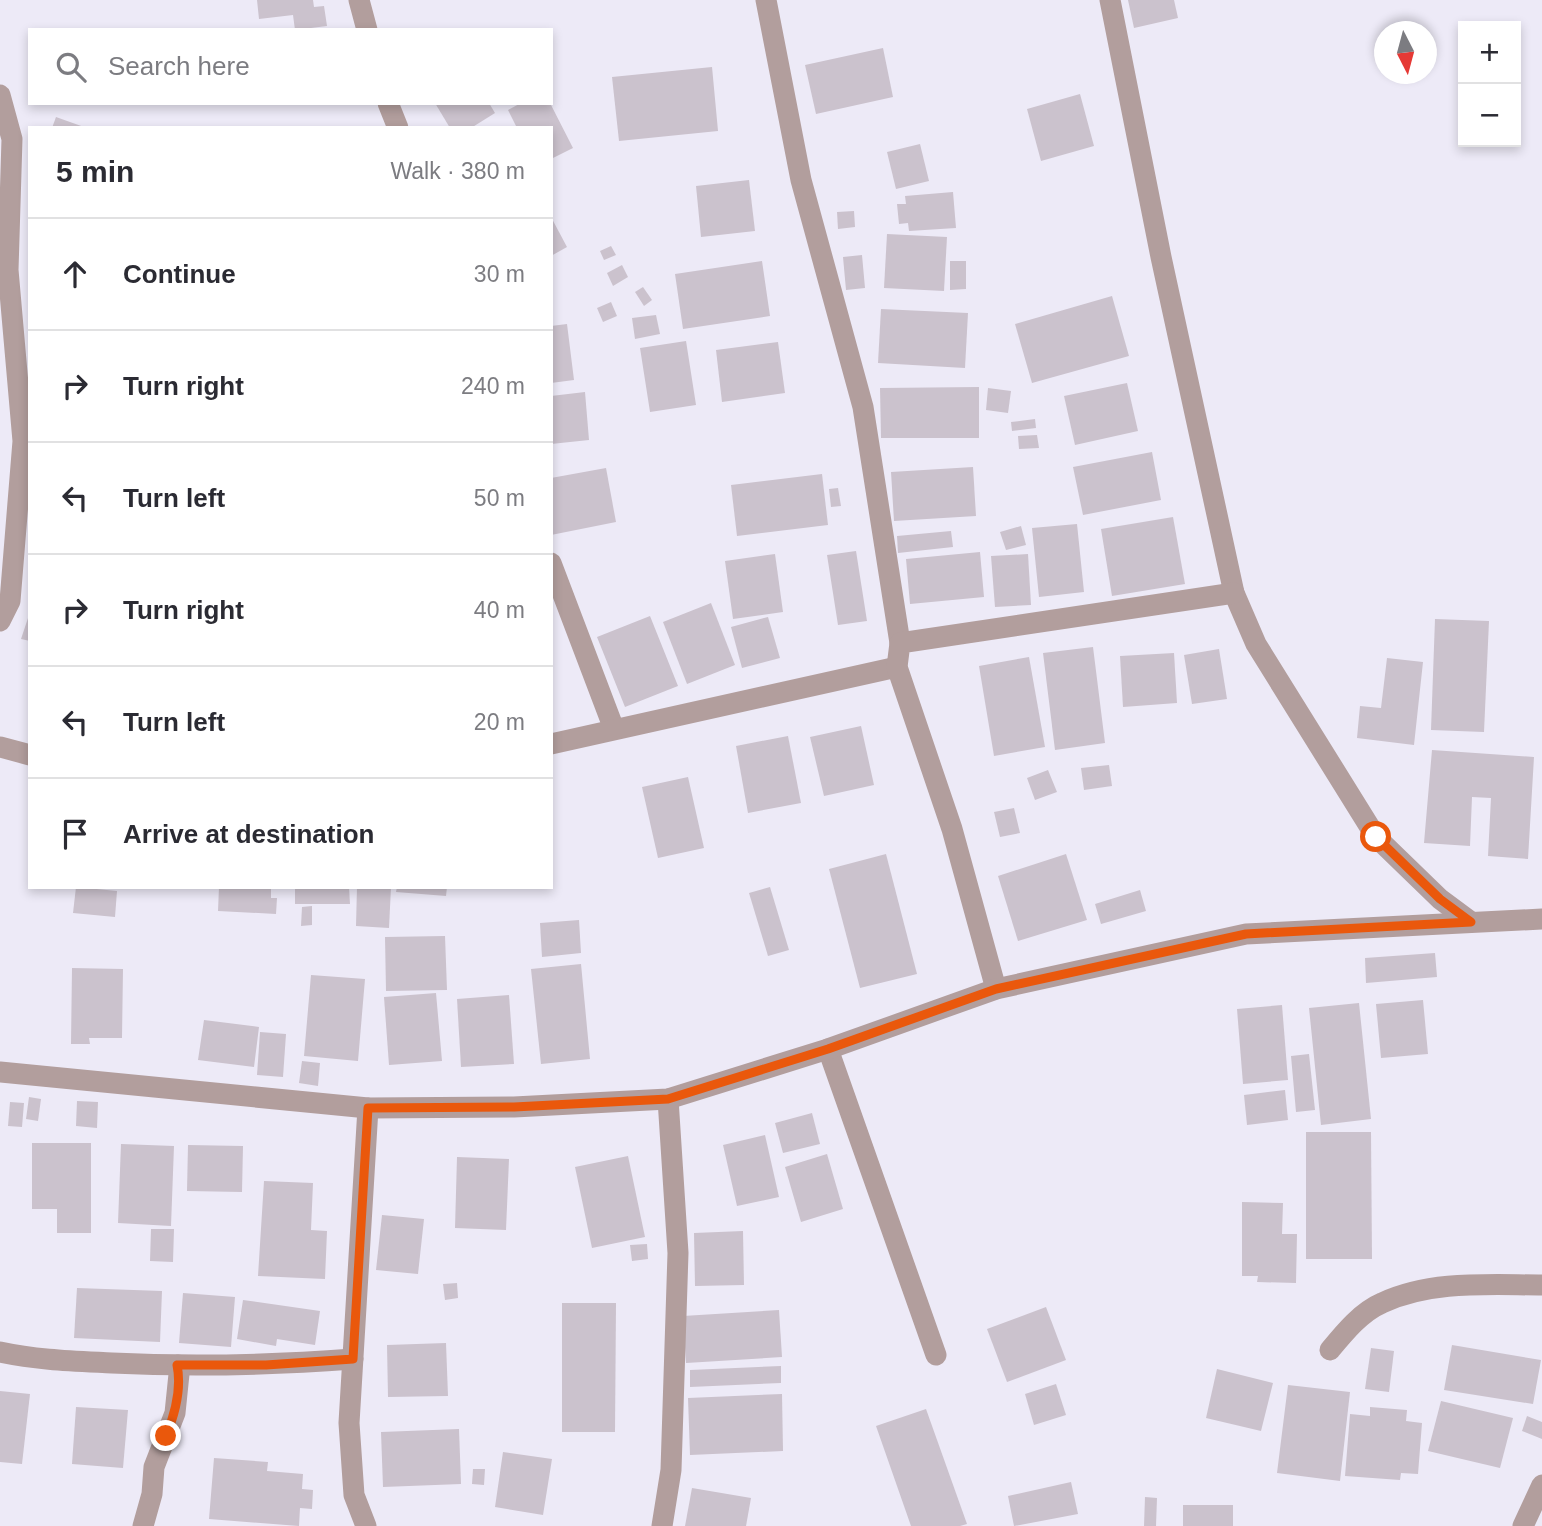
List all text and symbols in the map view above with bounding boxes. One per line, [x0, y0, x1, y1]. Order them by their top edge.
north arrow [1374, 21, 1437, 84]
map controls [1458, 21, 1521, 147]
button: + [1458, 21, 1521, 84]
search box [28, 28, 553, 105]
icon: search [52, 48, 90, 86]
text: Search here [108, 51, 250, 81]
button: − [1458, 84, 1521, 147]
text: 5 min [56, 155, 134, 188]
text: Walk · 380 m [390, 158, 525, 184]
icon: ahead [56, 255, 94, 293]
text: Continue [123, 259, 236, 289]
text: 30 m [474, 261, 525, 287]
icon: right [56, 367, 94, 405]
text: Turn right [123, 371, 244, 401]
text: 240 m [461, 373, 525, 399]
icon: left [56, 479, 94, 517]
text: Turn left [123, 483, 225, 513]
text: 50 m [474, 485, 525, 511]
icon: right [56, 591, 94, 629]
text: Turn right [123, 595, 244, 625]
text: 40 m [474, 597, 525, 623]
icon: left [56, 703, 94, 741]
text: Turn left [123, 707, 225, 737]
text: 20 m [474, 709, 525, 735]
icon: arrive [56, 815, 94, 853]
text: Arrive at destination [123, 819, 374, 849]
route start [1360, 821, 1391, 852]
route end [150, 1420, 181, 1451]

